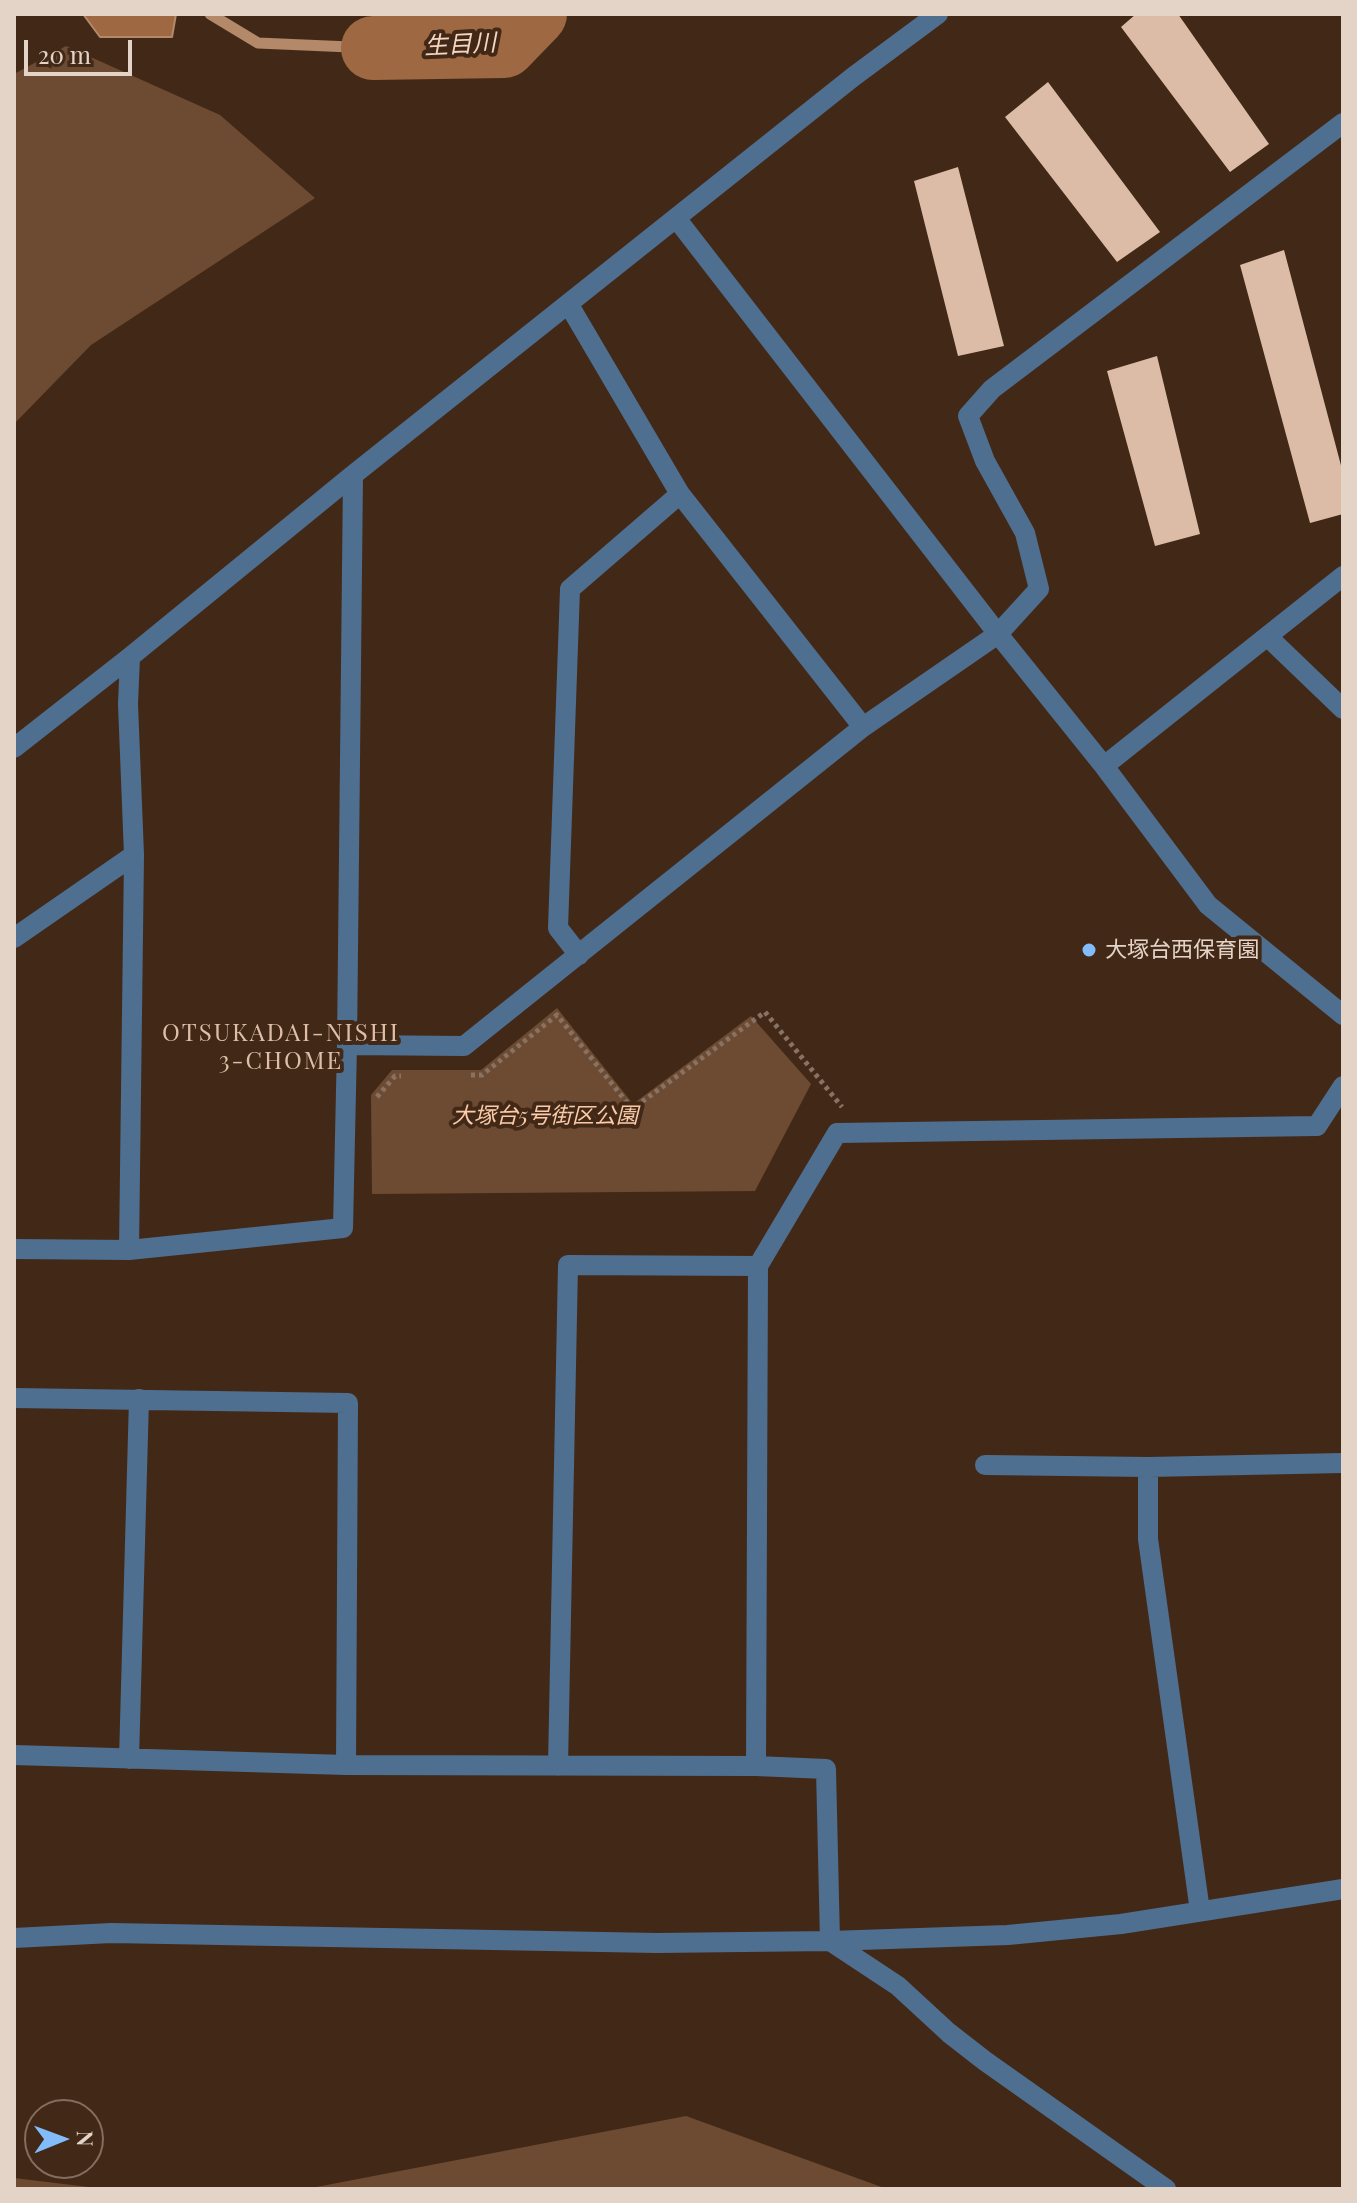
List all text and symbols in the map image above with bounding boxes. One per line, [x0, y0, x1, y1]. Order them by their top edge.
scale bar [28, 24, 136, 74]
water label: 生目川 [423, 29, 497, 61]
text: 20 m [38, 38, 91, 70]
place label: 大塚台西保育園 [1105, 937, 1259, 963]
marker: 大塚台西保育園 [1080, 941, 1098, 959]
district label: OTSUKADAI-NISHI 3-CHOME [162, 1020, 400, 1076]
park label: 大塚台5号街区公園 [452, 1103, 638, 1129]
north arrow [24, 2099, 104, 2179]
text: N [71, 2130, 101, 2147]

